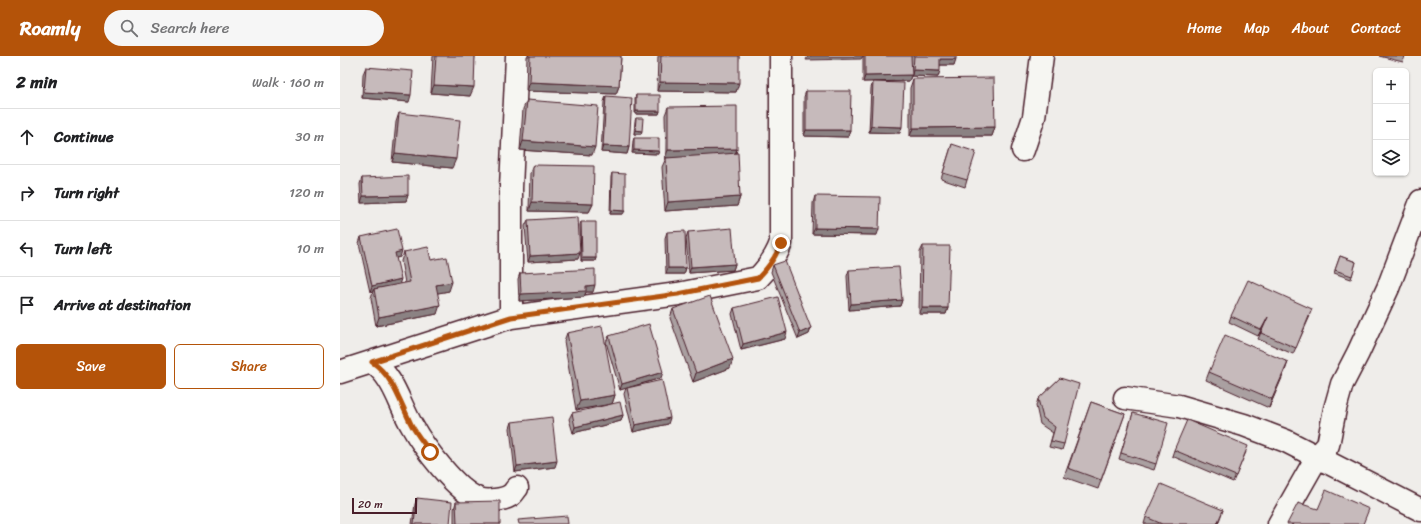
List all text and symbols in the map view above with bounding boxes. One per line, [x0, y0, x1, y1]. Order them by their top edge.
search box [104, 10, 384, 46]
text: Roamly [20, 12, 80, 45]
text: Search here [150, 15, 229, 41]
text: Home [1187, 16, 1222, 41]
text: Map [1244, 16, 1270, 41]
text: About [1292, 16, 1329, 41]
text: Contact [1351, 16, 1401, 41]
icon: search [118, 17, 140, 39]
text: 2 min [16, 67, 57, 97]
map controls [1373, 68, 1409, 176]
button: + [1373, 68, 1409, 104]
text: Walk · 160 m [252, 71, 324, 94]
button: − [1373, 104, 1409, 140]
text: Continue [54, 124, 114, 150]
text: 30 m [295, 125, 324, 148]
icon: ahead [16, 126, 38, 148]
button: layers [1373, 140, 1409, 176]
text: Turn right [54, 180, 119, 206]
text: 120 m [289, 181, 324, 204]
icon: right [16, 182, 38, 204]
route end [772, 234, 790, 252]
text: Turn left [54, 236, 112, 262]
text: 10 m [297, 237, 324, 260]
icon: left [16, 238, 38, 260]
text: Arrive at destination [54, 292, 191, 318]
icon: arrive [16, 294, 38, 316]
button: Save [16, 344, 166, 389]
button: Share [174, 344, 324, 389]
route start [421, 443, 439, 461]
text: 20 m [358, 495, 383, 514]
scale bar [352, 496, 417, 515]

